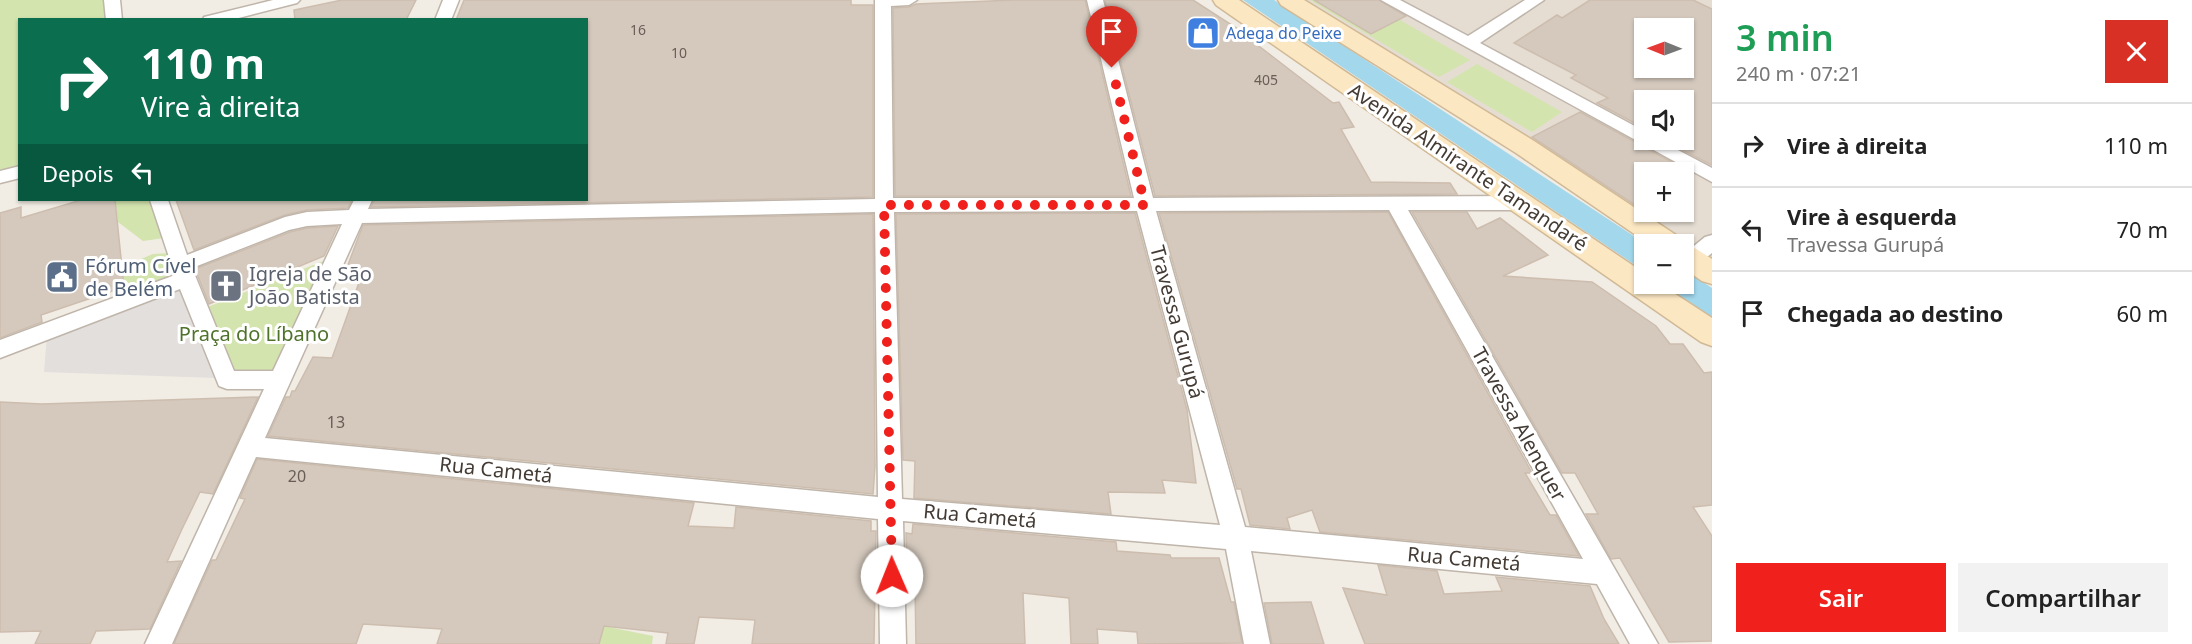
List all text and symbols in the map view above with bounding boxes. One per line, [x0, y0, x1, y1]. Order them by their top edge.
pin [1086, 6, 1137, 68]
text: 3 min [1736, 13, 1834, 62]
icon: arrive [1095, 15, 1128, 48]
shop icon: Adega do Peixe [1185, 15, 1221, 51]
north arrow [1634, 18, 1694, 78]
map controls [1634, 18, 1694, 294]
house number: 16 [630, 20, 646, 39]
button: close [2105, 20, 2168, 83]
place label: Adega do Peixe [1226, 22, 1342, 44]
text: 110 m [141, 34, 265, 91]
icon: right [42, 42, 120, 120]
house number: 10 [671, 43, 687, 62]
text: 240 m · 07:21 [1736, 60, 1861, 87]
house number: 405 [1254, 70, 1278, 89]
street label: Avenida Almirante Tamandaré [1343, 76, 1593, 257]
text: Vire à direita [141, 88, 300, 125]
button: sound [1634, 90, 1694, 150]
icon: right [1736, 129, 1769, 162]
text: Vire à direita [1787, 130, 1927, 160]
text: 110 m [2104, 130, 2168, 160]
icon: left [126, 156, 159, 189]
text: Depois [42, 158, 114, 188]
button: + [1634, 162, 1694, 222]
text: Vire à esquerda [1787, 201, 1957, 231]
icon: left [1736, 213, 1769, 246]
text: 70 m [2117, 214, 2168, 244]
text: Travessa Gurupá [1787, 231, 1944, 258]
button: − [1634, 234, 1694, 294]
street label: Travessa Gurupá [1144, 242, 1211, 401]
place label: Fórum Cível de Belém [85, 252, 196, 302]
public building icon: Fórum Cível de Belém [44, 259, 80, 295]
place label: Igreja de São João Batista [247, 260, 372, 310]
church icon: Igreja de São João Batista [208, 268, 244, 304]
icon: arrive [1736, 297, 1769, 330]
text: Chegada ao destino [1787, 298, 2003, 328]
text: 60 m [2117, 298, 2168, 328]
park label: Praça do Líbano [179, 320, 329, 347]
street label: Travessa Alenquer [1466, 342, 1573, 506]
house number: 13 [327, 411, 345, 433]
street label: Rua Cametá [438, 450, 554, 489]
house number: 20 [288, 465, 306, 487]
street label: Rua Cametá [922, 497, 1038, 534]
street label: Rua Cametá [1406, 540, 1522, 577]
position arrow [860, 544, 924, 608]
button: Sair [1736, 563, 1946, 632]
button: Compartilhar [1958, 563, 2168, 632]

